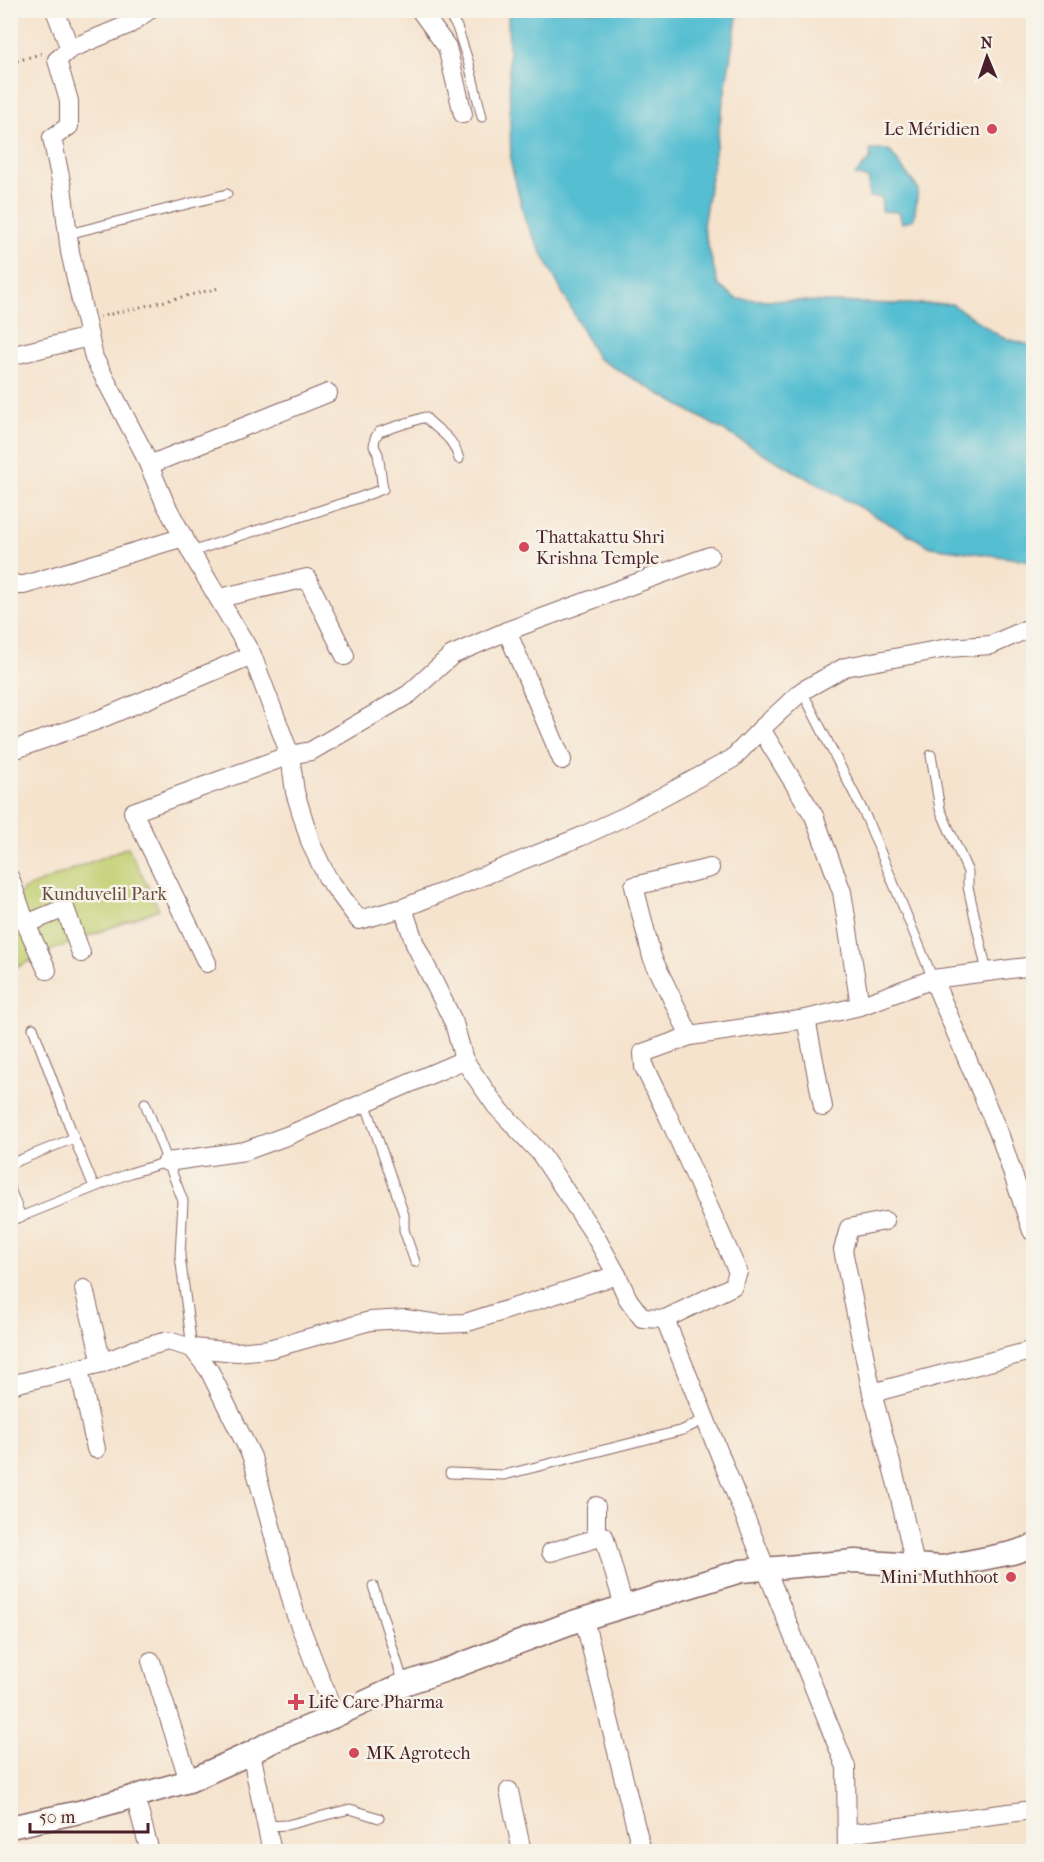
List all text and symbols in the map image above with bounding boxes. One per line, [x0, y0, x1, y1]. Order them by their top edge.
north arrow [957, 27, 1017, 87]
text: N [980, 33, 994, 52]
place label: Le Méridien [884, 119, 981, 140]
marker: Le Méridien [985, 122, 999, 136]
place label: Thattakattu Shri Krishna Temple [536, 527, 666, 569]
marker: Thattakattu Shri Krishna Temple [517, 540, 531, 554]
park label: Kunduvelil Park [41, 884, 167, 905]
place label: Mini Muthhoot [880, 1567, 1000, 1588]
marker: Mini Muthhoot [1004, 1570, 1018, 1584]
place label: Life Care Pharma [308, 1692, 444, 1713]
marker: Life Care Pharma [289, 1695, 303, 1709]
place label: MK Agrotech [366, 1743, 471, 1764]
marker: MK Agrotech [347, 1746, 361, 1760]
scale bar [30, 1796, 148, 1834]
text: 50 m [39, 1807, 76, 1828]

